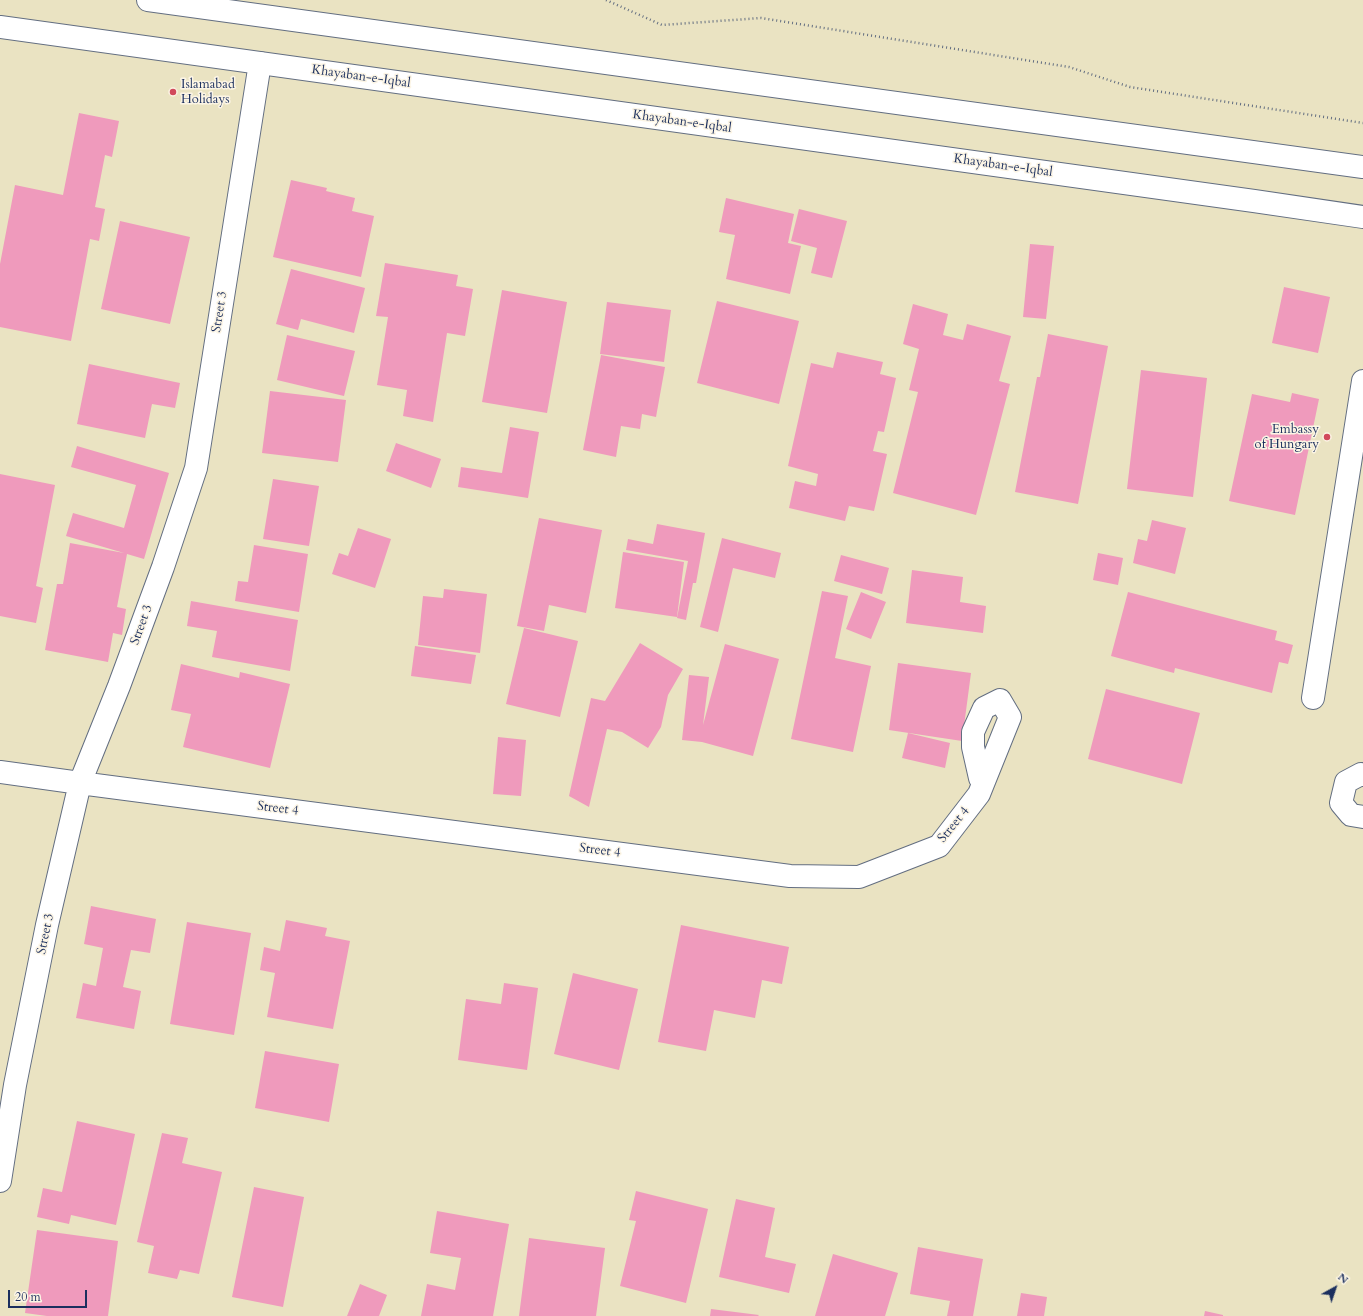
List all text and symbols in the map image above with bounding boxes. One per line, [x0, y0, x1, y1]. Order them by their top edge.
street label: Khayaban-e-Iqbal [311, 62, 411, 92]
place label: Islamabad Holidays [181, 77, 235, 108]
marker: Islamabad Holidays [168, 87, 178, 97]
street label: Khayaban-e-Iqbal [632, 107, 732, 137]
street label: Khayaban-e-Iqbal [953, 151, 1053, 181]
street label: Street 3 [209, 290, 231, 334]
place label: Embassy of Hungary [1255, 422, 1319, 453]
marker: Embassy of Hungary [1322, 432, 1332, 442]
street label: Street 3 [128, 603, 156, 647]
street label: Street 4 [256, 799, 300, 819]
street label: Street 4 [935, 804, 973, 846]
street label: Street 4 [578, 841, 622, 861]
street label: Street 3 [34, 912, 58, 956]
north arrow [1315, 1268, 1355, 1308]
text: N [1335, 1270, 1352, 1287]
scale bar [10, 1282, 89, 1308]
text: 20 m [15, 1289, 41, 1305]

